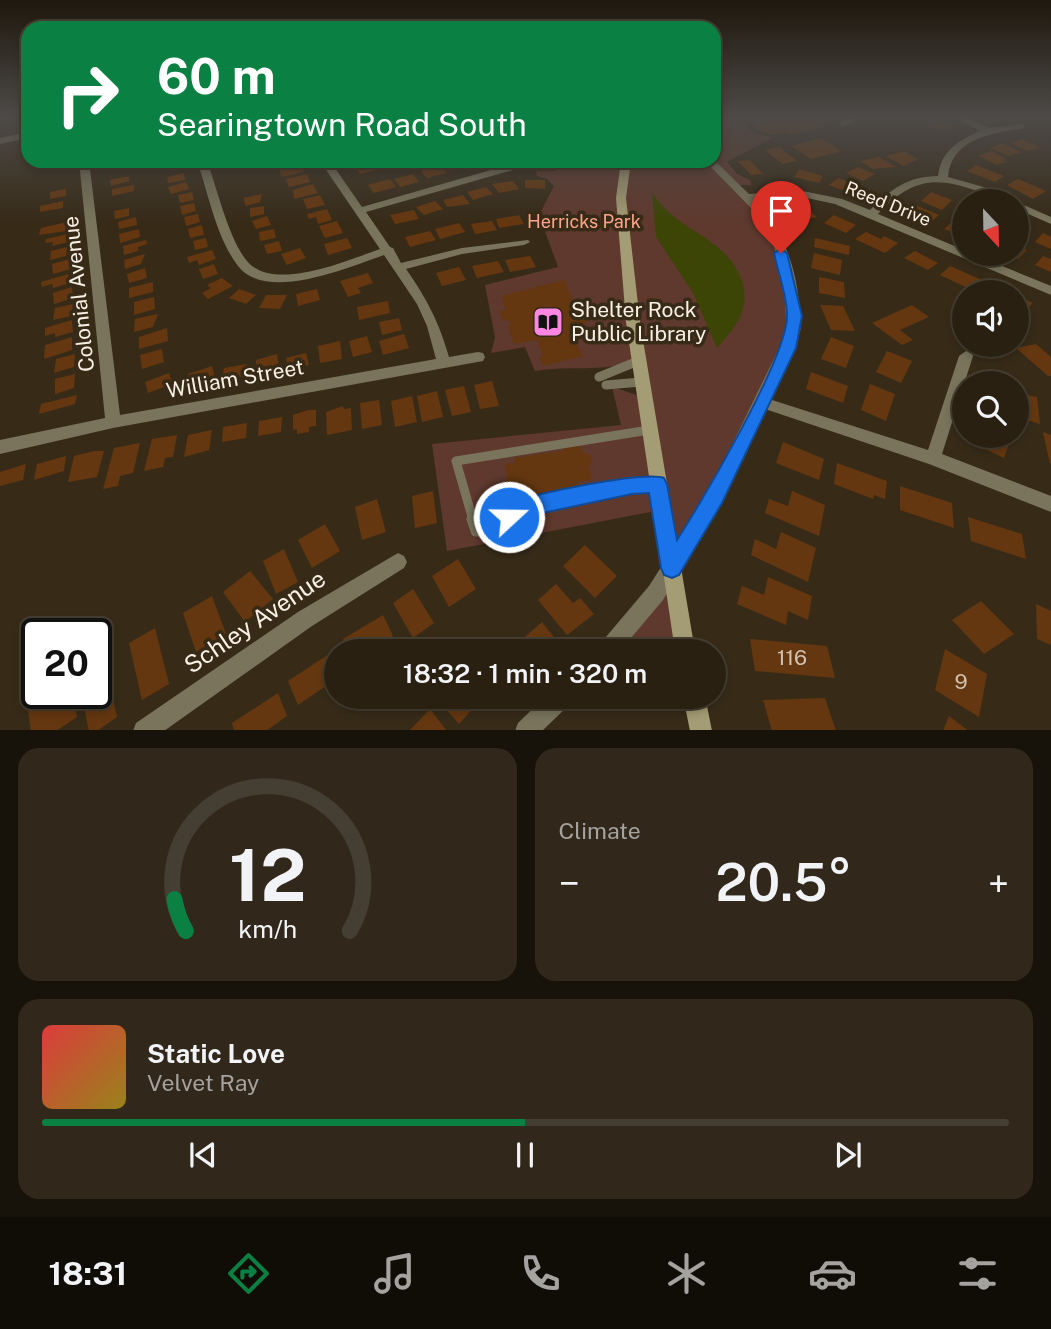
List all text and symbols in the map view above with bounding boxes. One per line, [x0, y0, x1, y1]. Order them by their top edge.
text: 60 m [157, 47, 276, 105]
icon: right [42, 49, 133, 140]
text: Searingtown Road South [157, 106, 527, 143]
street label: Reed Drive [842, 177, 934, 230]
pin [751, 181, 811, 253]
north arrow [952, 189, 1029, 266]
map controls [952, 189, 1029, 448]
icon: arrive [762, 192, 800, 230]
park label: Herricks Park [527, 211, 641, 232]
street label: Colonial Avenue [58, 215, 99, 373]
button: sound [952, 280, 1029, 357]
place label: Shelter Rock Public Library [571, 297, 706, 346]
library icon: Shelter Rock Public Library [531, 305, 565, 339]
street label: William Street [164, 354, 306, 403]
button: search [952, 371, 1029, 448]
position arrow [472, 480, 546, 554]
street label: Schley Avenue [179, 564, 330, 679]
speed limit sign: 20 [21, 618, 112, 709]
house number: 116 [777, 645, 807, 670]
text: 18:32 · 1 min · 320 m [403, 658, 647, 689]
house number: 9 [954, 669, 968, 694]
text: Climate [559, 817, 641, 844]
text: 12 [229, 832, 306, 917]
text: 20.5° [716, 852, 852, 913]
text: − [559, 861, 580, 906]
text: + [988, 861, 1009, 906]
text: km/h [238, 913, 297, 943]
text: Static Love [147, 1038, 285, 1069]
text: Velvet Ray [147, 1069, 259, 1096]
icon: previous [184, 1136, 222, 1174]
icon: pause [506, 1136, 544, 1174]
icon: next [829, 1136, 867, 1174]
icon: directions [224, 1249, 273, 1298]
icon: music [370, 1249, 419, 1298]
icon: phone [516, 1249, 565, 1298]
icon: climate [662, 1249, 711, 1298]
icon: car [808, 1249, 857, 1298]
icon: filters [953, 1249, 1002, 1298]
text: 18:31 [48, 1255, 127, 1292]

